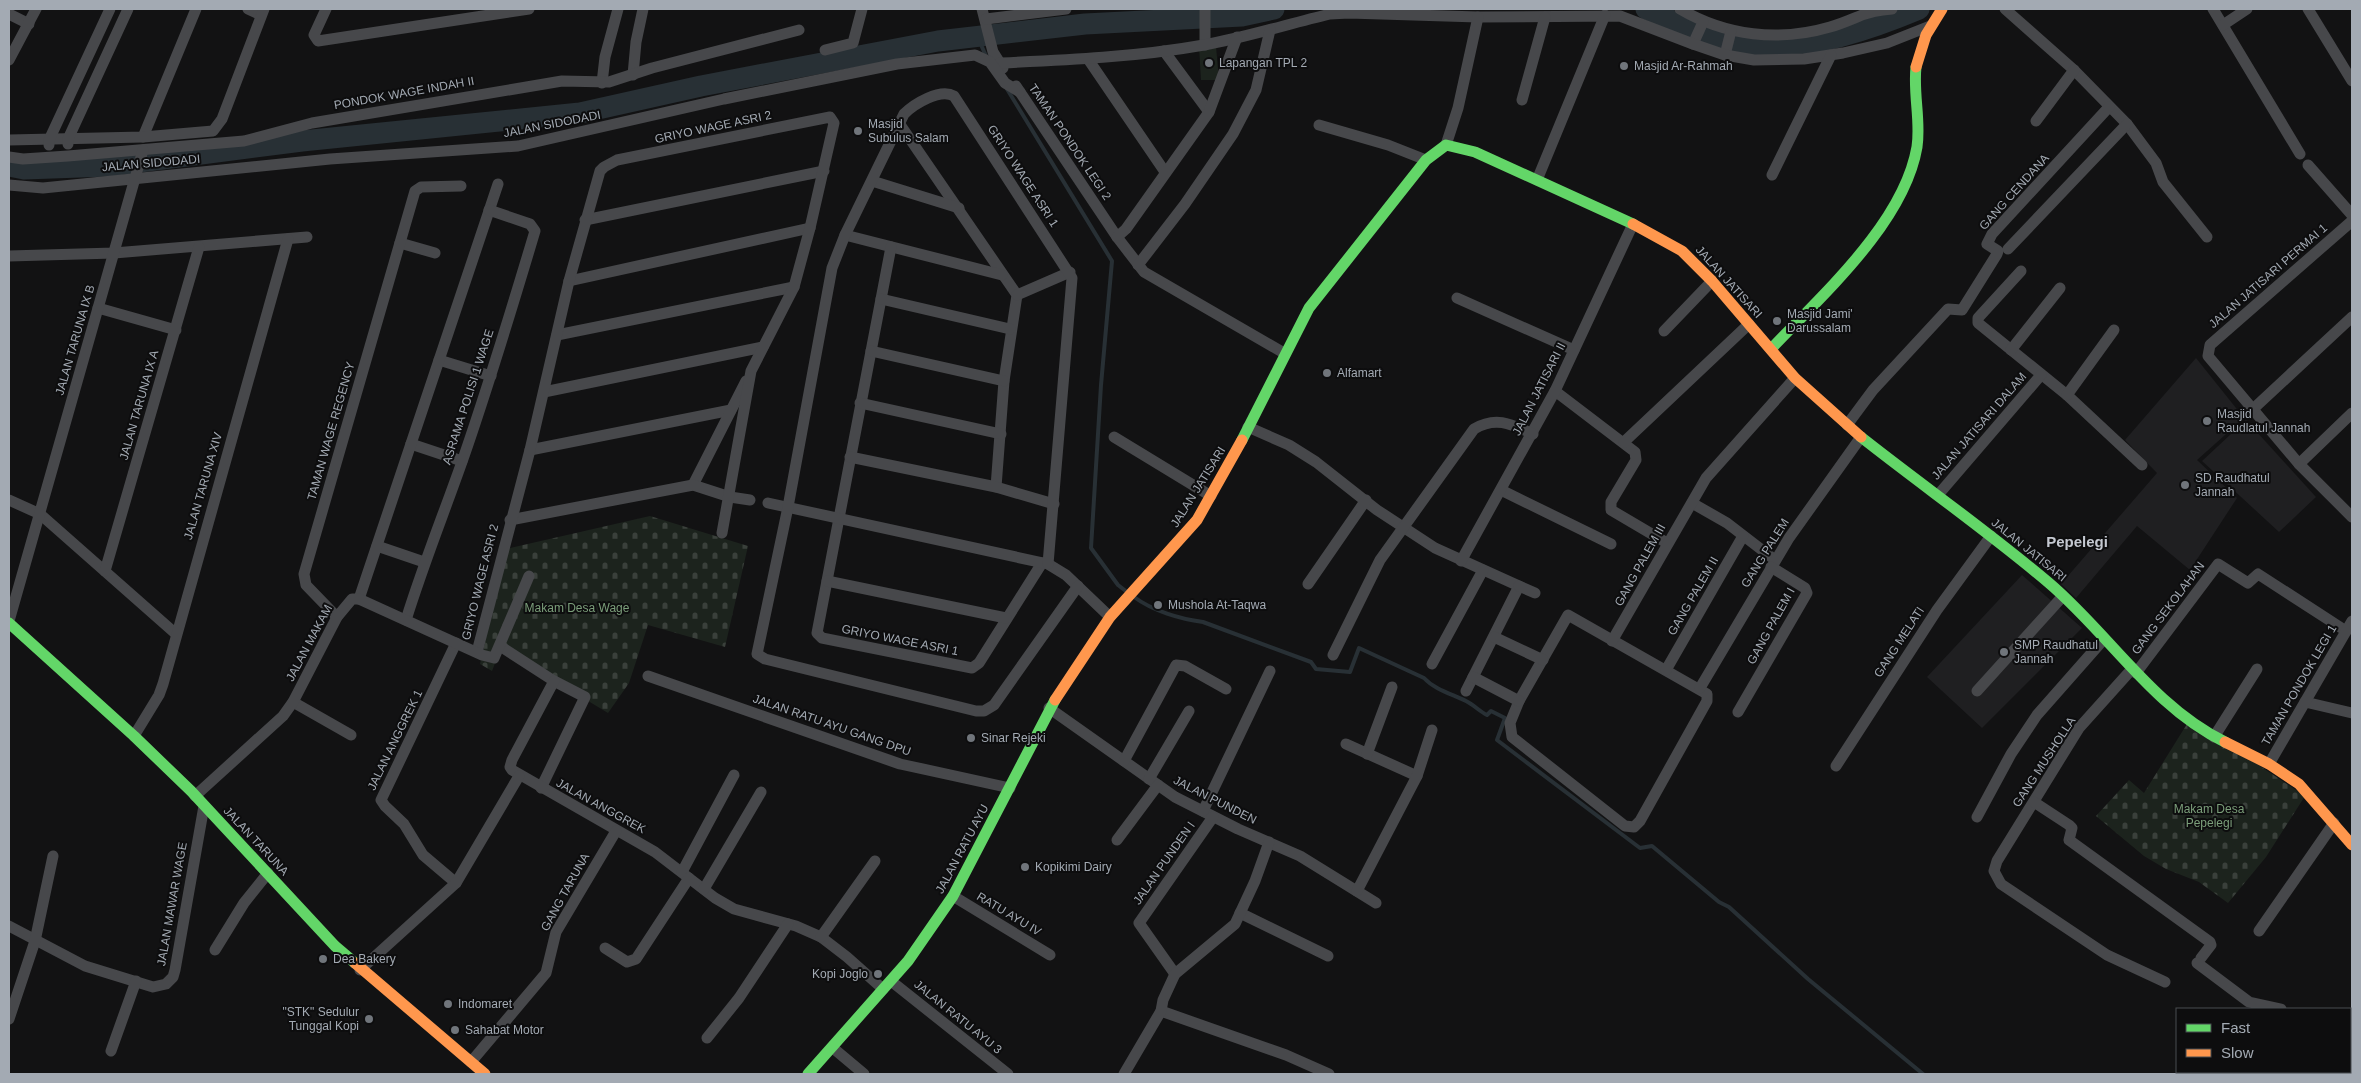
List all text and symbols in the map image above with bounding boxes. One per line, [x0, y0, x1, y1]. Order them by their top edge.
place label: Lapangan TPL 2 [1219, 56, 1307, 70]
marker: Lapangan TPL 2 [1203, 57, 1215, 69]
place label: Masjid Ar-Rahmah [1634, 59, 1733, 73]
marker: Masjid Ar-Rahmah [1618, 60, 1630, 72]
street label: PONDOK WAGE INDAH II [333, 74, 475, 112]
street label: TAMAN PONDOK LEGI 2 [1026, 81, 1114, 203]
street label: JALAN SIDODADI [502, 108, 602, 140]
street label: GRIYO WAGE ASRI 2 [653, 108, 773, 146]
place label: Masjid Subulus Salam [868, 117, 949, 145]
street label: GRIYO WAGE ASRI 1 [985, 122, 1061, 230]
marker: Masjid Subulus Salam [852, 125, 864, 137]
street label: GANG CENDANA [1976, 151, 2052, 233]
street label: JALAN SIDODADI [101, 152, 201, 174]
street label: JALAN JATISARI PERMAI 1 [2206, 221, 2330, 331]
street label: JALAN JATISARI [1693, 243, 1765, 321]
street label: JALAN TARUNA IX B [53, 283, 97, 397]
place label: Masjid Jami' Darussalam [1787, 307, 1853, 335]
marker: Masjid Jami' Darussalam [1771, 315, 1783, 327]
street label: ASRAMA POLISI 1 WAGE [439, 327, 497, 467]
street label: JALAN JATISARI II [1510, 340, 1568, 438]
street label: JALAN TARUNA IX A [117, 348, 161, 462]
street label: TAMAN WAGE REGENCY [305, 360, 357, 502]
place label: Alfamart [1337, 366, 1382, 380]
marker: Alfamart [1321, 367, 1333, 379]
street label: JALAN JATISARI DALAM [1929, 370, 2029, 482]
place label: Masjid Raudlatul Jannah [2217, 407, 2310, 435]
marker: Masjid Raudlatul Jannah [2201, 415, 2213, 427]
street label: JALAN TARUNA XIV [181, 431, 225, 541]
street label: JALAN JATISARI [1168, 444, 1228, 530]
place label: SD Raudhatul Jannah [2195, 471, 2270, 499]
marker: SD Raudhatul Jannah [2179, 479, 2191, 491]
street label: JALAN JATISARI [1989, 515, 2069, 585]
street label: GANG PALEM [1738, 516, 1792, 590]
street label: GANG PALEM III [1612, 521, 1668, 609]
street label: GRIYO WAGE ASRI 2 [459, 522, 501, 641]
district label: Pepelegi [2046, 533, 2108, 550]
street label: GANG PALEM II [1665, 554, 1721, 638]
street label: GANG SEKOLAHAN [2129, 559, 2207, 657]
street label: GANG PALEM I [1744, 585, 1798, 667]
place label: Mushola At-Taqwa [1168, 598, 1266, 612]
marker: Mushola At-Taqwa [1152, 599, 1164, 611]
park label: Makam Desa Wage [525, 601, 630, 615]
street label: JALAN MAKAM [283, 602, 335, 684]
street label: GANG MELATI [1871, 604, 1927, 680]
street label: GRIYO WAGE ASRI 1 [840, 622, 960, 658]
street label: TAMAN PONDOK LEGI 1 [2259, 622, 2340, 748]
place label: SMP Raudhatul Jannah [2014, 638, 2098, 666]
marker: SMP Raudhatul Jannah [1998, 646, 2010, 658]
street label: JALAN ANGGREK 1 [365, 687, 426, 793]
street label: JALAN RATU AYU GANG DPU [751, 691, 913, 759]
street label: GANG MUSHOLLA [2010, 714, 2078, 810]
place label: Sinar Rejeki [981, 731, 1046, 745]
marker: Sinar Rejeki [965, 732, 977, 744]
street label: JALAN PUNDEN [1171, 773, 1259, 827]
street label: JALAN ANGGREK [554, 776, 648, 836]
street label: JALAN RATU AYU [933, 802, 991, 896]
park label: Makam Desa Pepelegi [2174, 802, 2245, 830]
street label: JALAN TARUNA [221, 804, 291, 878]
street label: JALAN PUNDEN I [1130, 819, 1198, 907]
street label: JALAN MAWAR WAGE [154, 841, 190, 967]
street label: GANG TARUNA [538, 851, 592, 933]
place label: Kopikimi Dairy [1035, 860, 1112, 874]
marker: Kopikimi Dairy [1019, 861, 1031, 873]
street label: RATU AYU IV [974, 889, 1044, 939]
place label: Dea Bakery [333, 952, 396, 966]
marker: Dea Bakery [317, 953, 329, 965]
place label: Kopi Joglo [812, 967, 868, 981]
marker: Kopi Joglo [872, 968, 884, 980]
street label: JALAN RATU AYU 3 [911, 977, 1005, 1057]
place label: Indomaret [458, 997, 513, 1011]
marker: Indomaret [442, 998, 454, 1010]
place label: "STK" Sedulur Tunggal Kopi [282, 1005, 359, 1033]
legend [2176, 1008, 2351, 1073]
marker: "STK" Sedulur Tunggal Kopi [363, 1013, 375, 1025]
text: Fast [2221, 1019, 2251, 1036]
place label: Sahabat Motor [465, 1023, 544, 1037]
marker: Sahabat Motor [449, 1024, 461, 1036]
text: Slow [2221, 1044, 2254, 1061]

